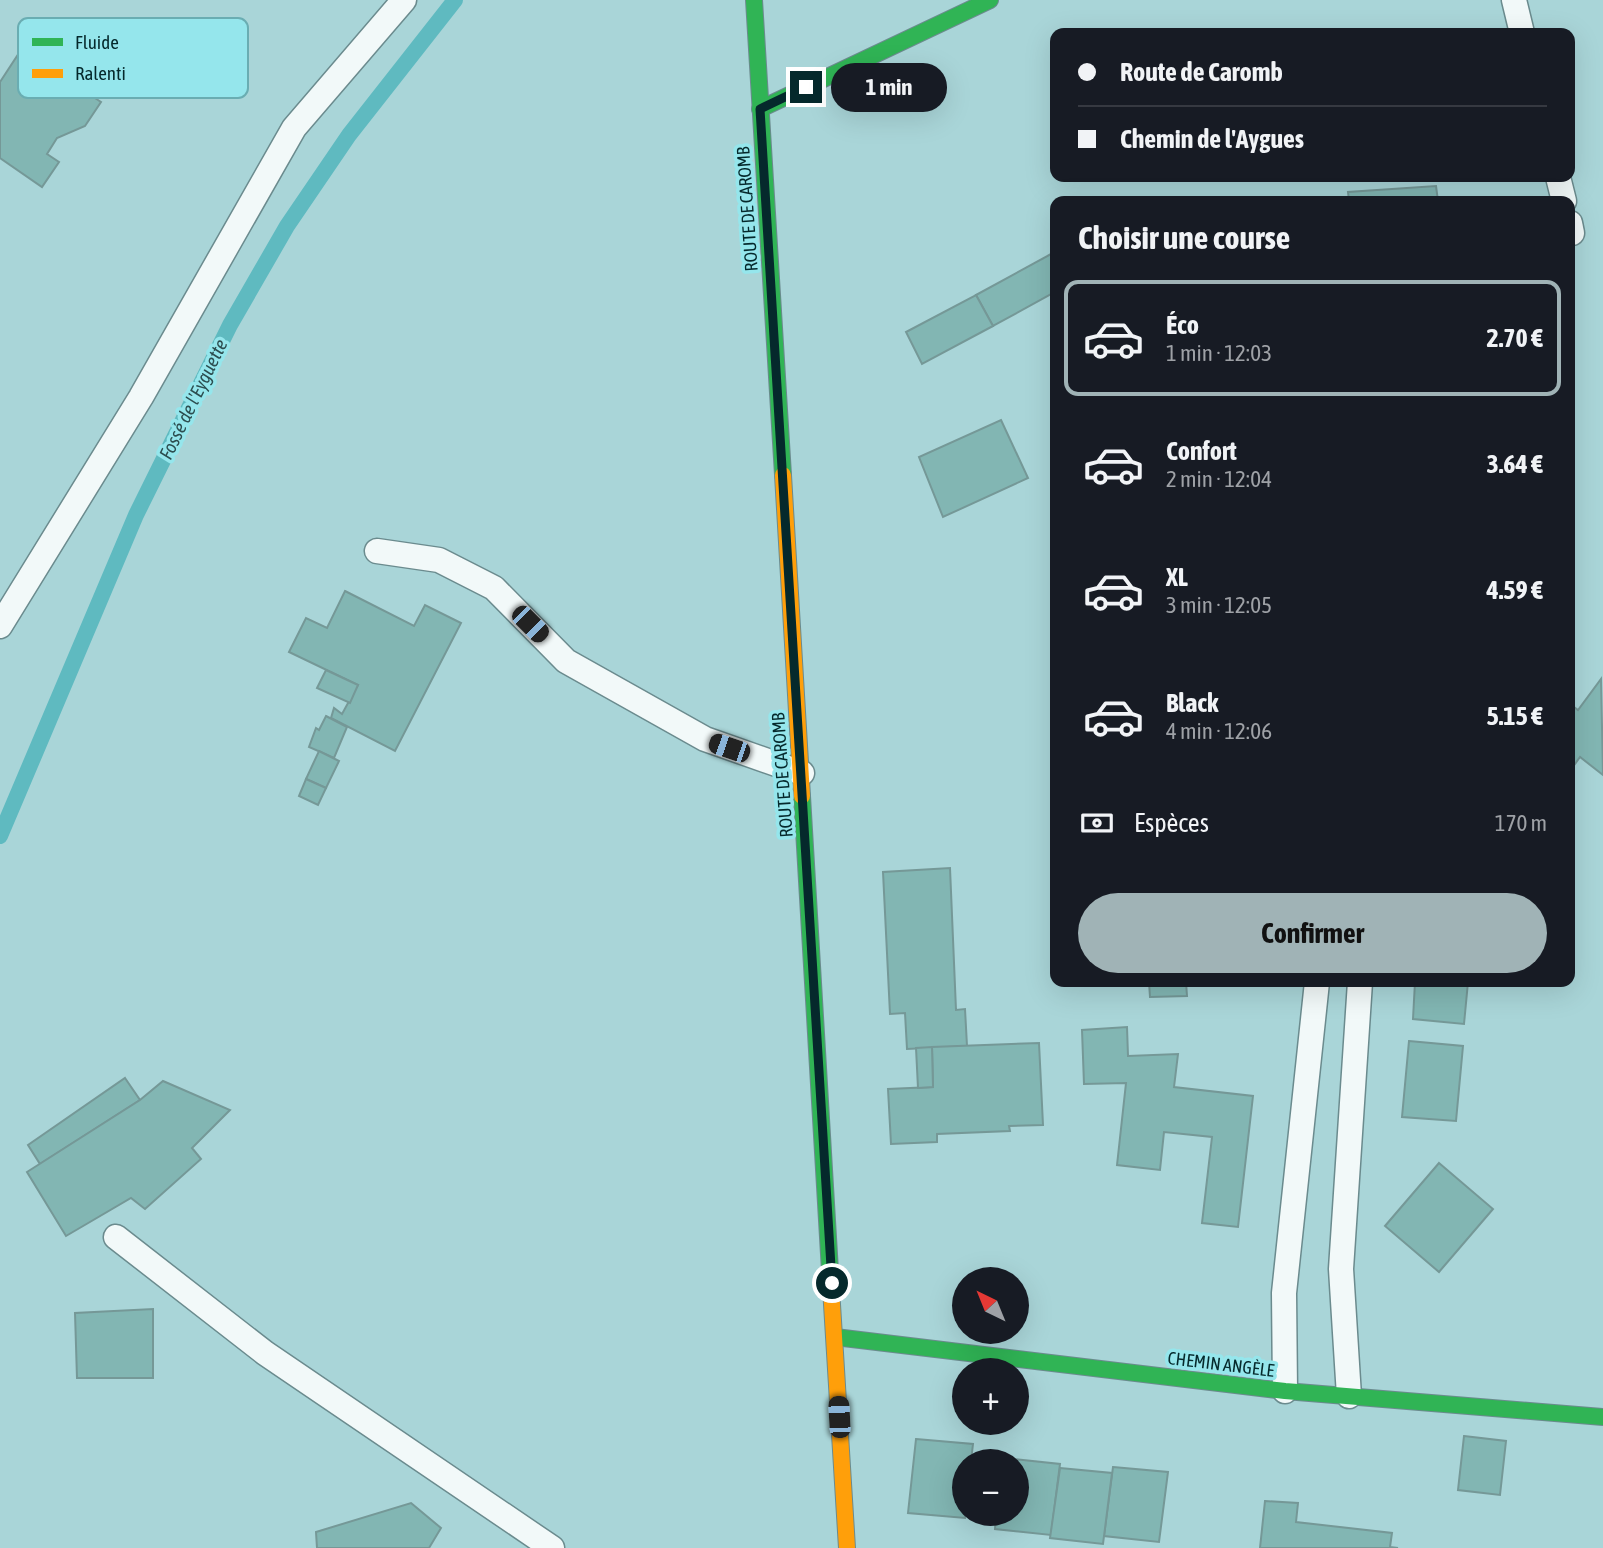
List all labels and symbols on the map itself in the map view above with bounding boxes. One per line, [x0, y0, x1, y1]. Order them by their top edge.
legend [18, 18, 248, 98]
text: Fluide [75, 31, 119, 53]
text: Ralenti [75, 62, 126, 84]
callout: 1 min [830, 62, 946, 112]
route end [790, 71, 822, 103]
street label: ROUTE DE CAROMB [732, 145, 762, 272]
water label: Fossé de l'Eyguette [154, 335, 232, 463]
car [508, 602, 553, 646]
street label: ROUTE DE CAROMB [767, 711, 797, 838]
car [706, 731, 753, 765]
route start [816, 1267, 848, 1299]
north arrow [952, 1267, 1029, 1344]
street label: CHEMIN ANGÈLE [1166, 1347, 1276, 1381]
car [828, 1395, 851, 1439]

